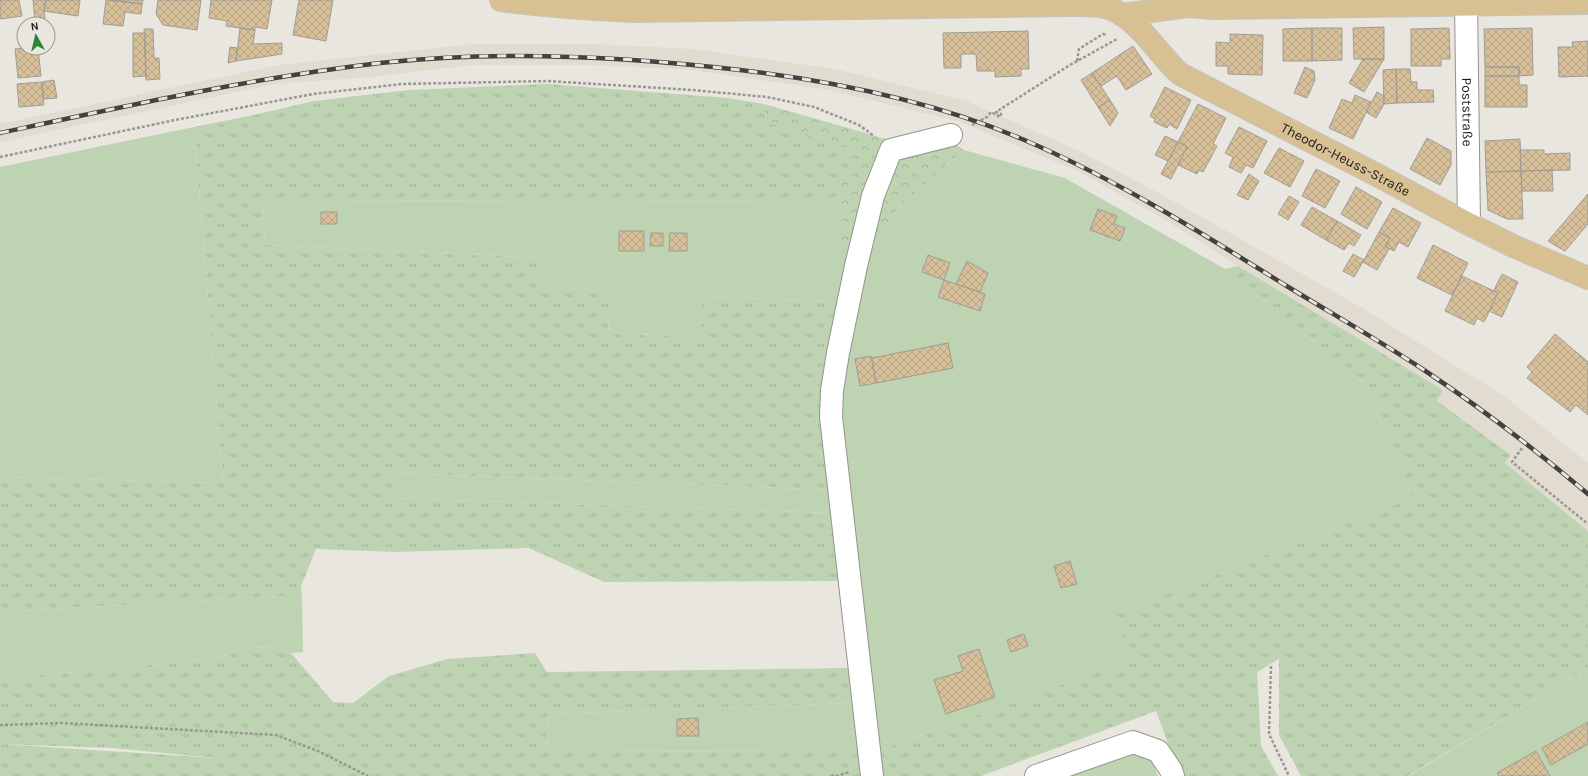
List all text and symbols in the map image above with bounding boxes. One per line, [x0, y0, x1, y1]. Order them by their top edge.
north arrow [16, 16, 56, 56]
text: N [30, 20, 39, 34]
street label: Poststraße [1459, 77, 1476, 147]
street label: Theodor-Heuss-Straße [1278, 119, 1413, 200]

